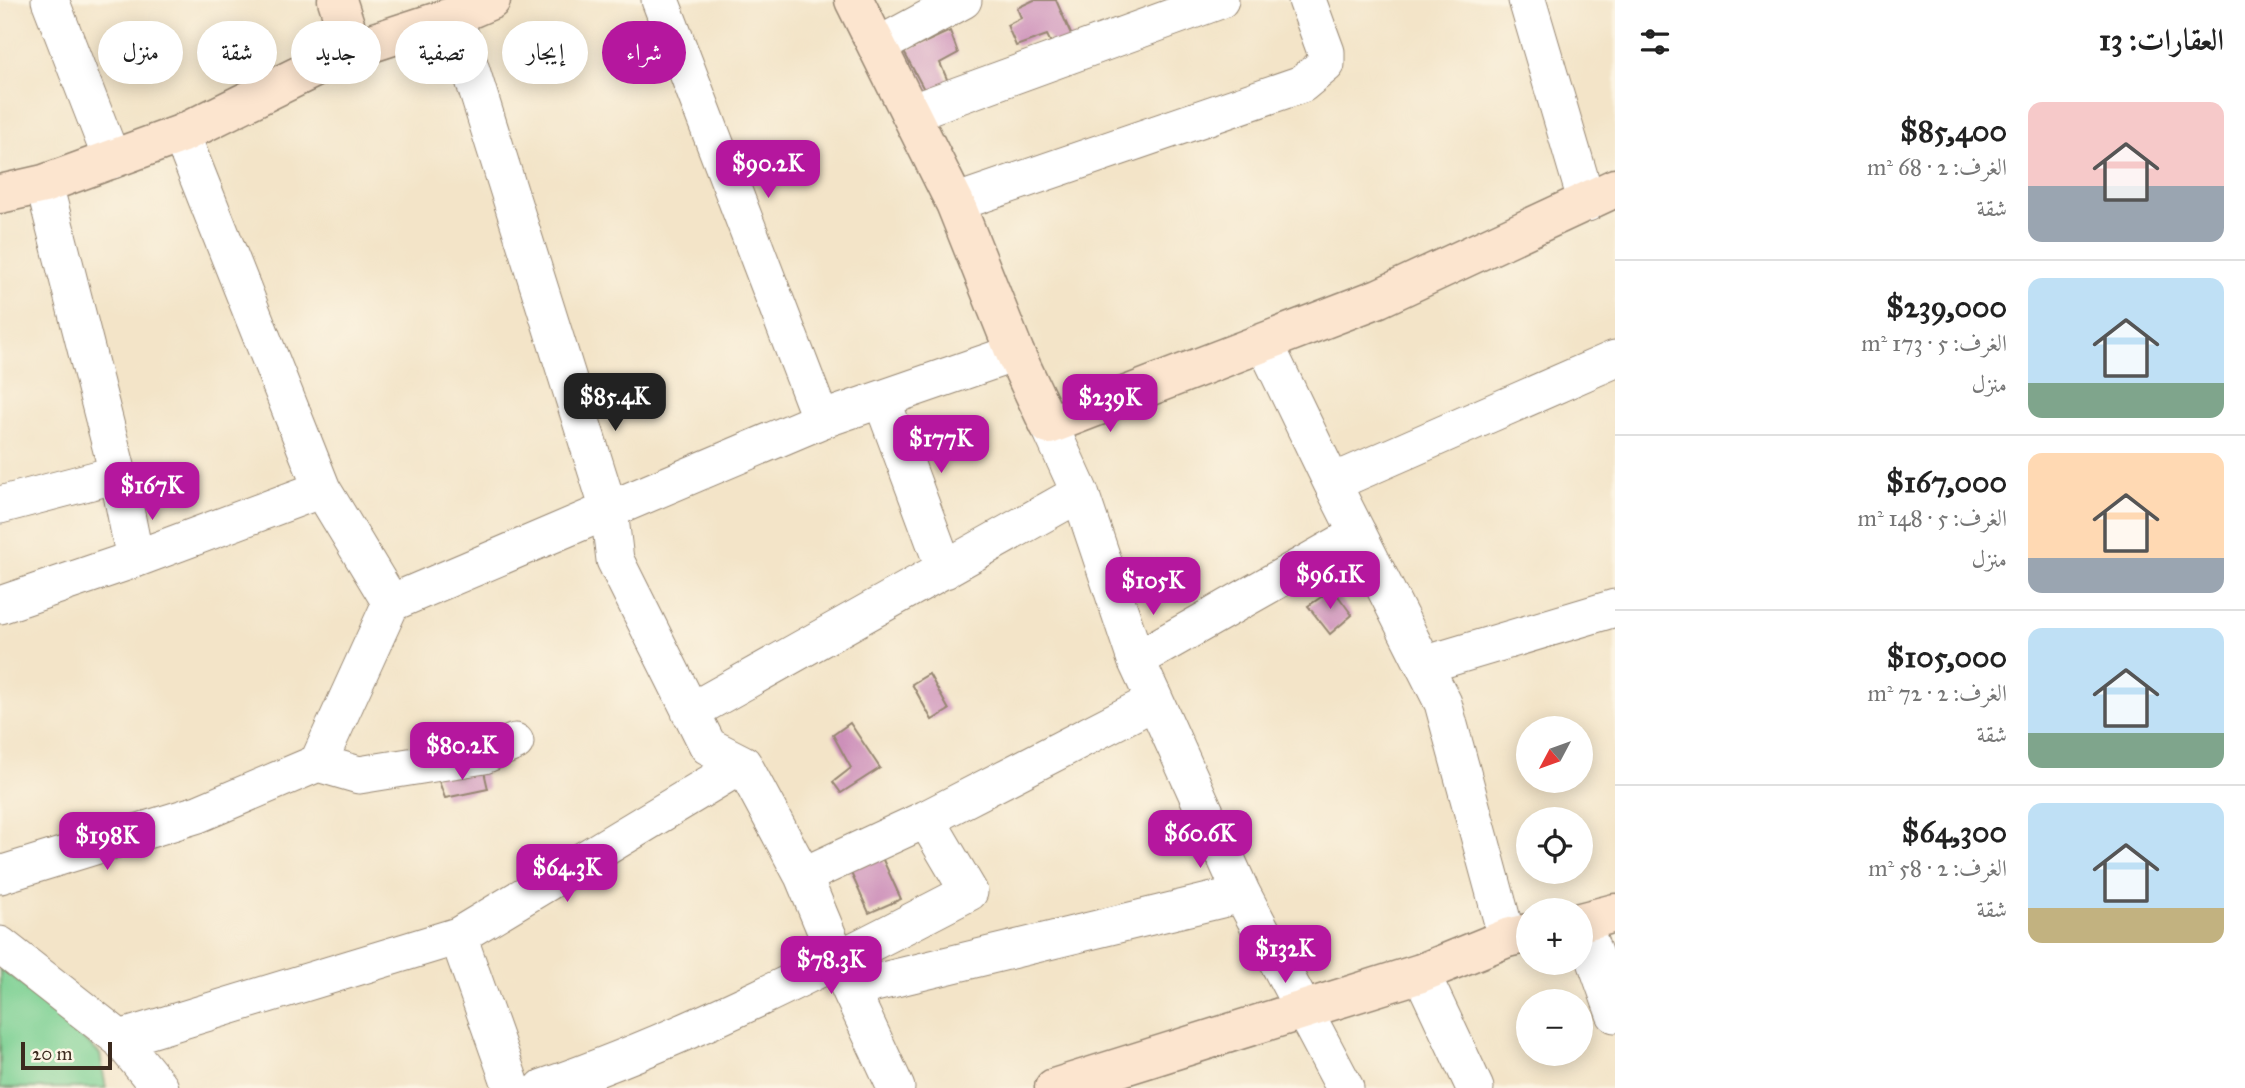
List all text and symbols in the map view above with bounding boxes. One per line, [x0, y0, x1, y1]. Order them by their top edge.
chip: منزل [98, 21, 183, 84]
chip: شقة [197, 21, 277, 84]
chip: جديد [291, 21, 381, 84]
chip: تصفية [395, 21, 488, 84]
chip: إيجار [502, 21, 588, 84]
chip: شراء [602, 21, 686, 84]
text: العقارات: 13 [2099, 22, 2224, 58]
icon: filters [1636, 23, 1674, 61]
text: $85,400 [1900, 113, 2007, 149]
icon: home [2084, 130, 2168, 214]
pin: $90.2K [711, 140, 825, 200]
text: $90.2K [732, 149, 804, 177]
text: الغرف: 2 · 68 m² [1867, 153, 2007, 181]
text: شقة [1977, 194, 2007, 222]
text: $239,000 [1886, 289, 2007, 325]
icon: home [2084, 306, 2168, 390]
text: الغرف: 5 · 173 m² [1861, 329, 2007, 357]
text: منزل [1972, 370, 2007, 398]
pin: $85.4K [558, 374, 672, 433]
pin: $239K [1061, 374, 1159, 434]
text: $85.4K [580, 382, 650, 410]
text: $239K [1078, 383, 1142, 411]
pin: $177K [892, 416, 990, 475]
text: $177K [909, 424, 973, 452]
pin: $167K [103, 462, 201, 522]
text: $167,000 [1886, 464, 2007, 500]
text: $167K [120, 471, 184, 499]
icon: home [2084, 481, 2168, 565]
text: الغرف: 5 · 148 m² [1858, 504, 2007, 532]
text: منزل [1972, 545, 2007, 573]
pin: $96.1K [1273, 552, 1387, 611]
pin: $105K [1104, 558, 1202, 617]
text: $96.1K [1296, 560, 1364, 588]
text: $105K [1121, 566, 1185, 594]
text: $105,000 [1887, 639, 2007, 675]
icon: home [2084, 656, 2168, 740]
text: الغرف: 2 · 72 m² [1867, 679, 2007, 707]
north arrow [1516, 716, 1592, 793]
map controls [1516, 716, 1593, 1066]
text: شقة [1977, 720, 2007, 748]
pin: $80.2K [405, 722, 519, 782]
text: $80.2K [426, 731, 498, 759]
button: locate [1516, 807, 1593, 884]
pin: $60.6K [1143, 810, 1257, 870]
pin: $198K [58, 812, 156, 872]
text: $64,300 [1902, 814, 2007, 850]
text: $60.6K [1164, 819, 1236, 847]
text: $198K [75, 821, 139, 849]
icon: home [2084, 831, 2168, 915]
pin: $64.3K [510, 844, 624, 904]
text: $64.3K [532, 853, 602, 881]
text: الغرف: 2 · 58 m² [1868, 854, 2007, 882]
text: شقة [1977, 895, 2007, 923]
button: + [1516, 898, 1593, 975]
pin: $132K [1236, 926, 1334, 985]
text: $132K [1255, 934, 1315, 962]
pin: $78.3K [774, 936, 888, 996]
text: $78.3K [797, 945, 865, 973]
button: − [1516, 989, 1593, 1066]
scale bar [21, 1039, 112, 1071]
text: 20 m [32, 1042, 73, 1065]

